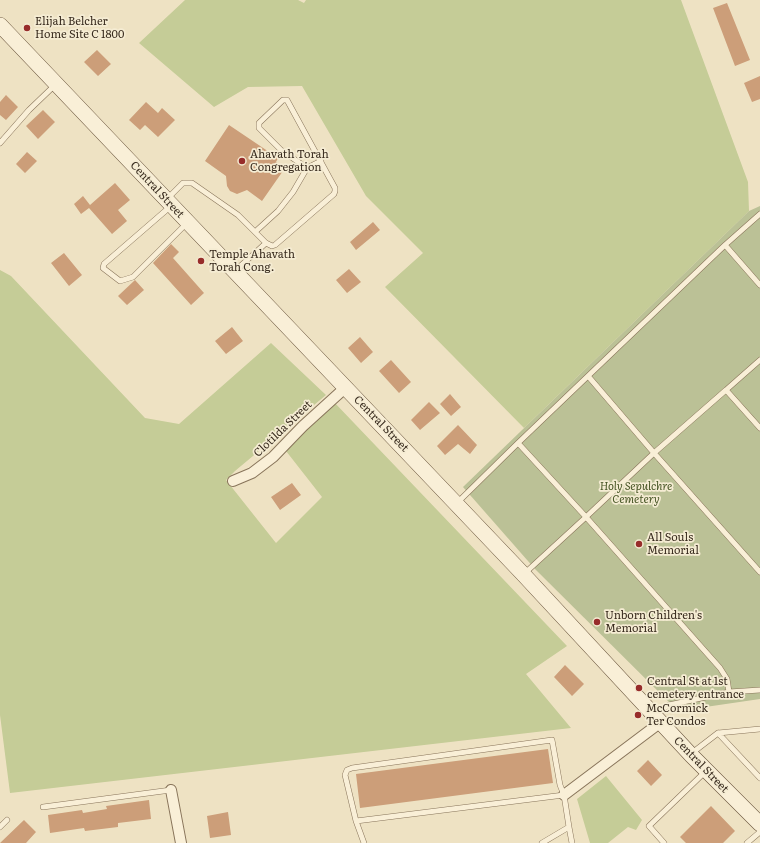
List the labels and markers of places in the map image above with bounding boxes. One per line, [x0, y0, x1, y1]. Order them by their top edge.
place label: Elijah Belcher Home Site C 1800 [35, 15, 124, 41]
marker: Elijah Belcher Home Site C 1800 [22, 23, 32, 33]
place label: Ahavath Torah Congregation [250, 148, 329, 174]
marker: Ahavath Torah Congregation [237, 156, 247, 166]
place label: Temple Ahavath Torah Cong. [209, 248, 295, 274]
marker: Temple Ahavath Torah Cong. [196, 256, 206, 266]
place label: All Souls Memorial [647, 531, 699, 557]
marker: All Souls Memorial [634, 539, 644, 549]
place label: Unborn Children's Memorial [605, 609, 702, 635]
marker: Unborn Children's Memorial [592, 617, 602, 627]
place label: Central St at 1st cemetery entrance [647, 675, 744, 701]
marker: Central St at 1st cemetery entrance [634, 683, 644, 693]
place label: McCormick Ter Condos [646, 702, 708, 728]
marker: McCormick Ter Condos [633, 710, 643, 720]

